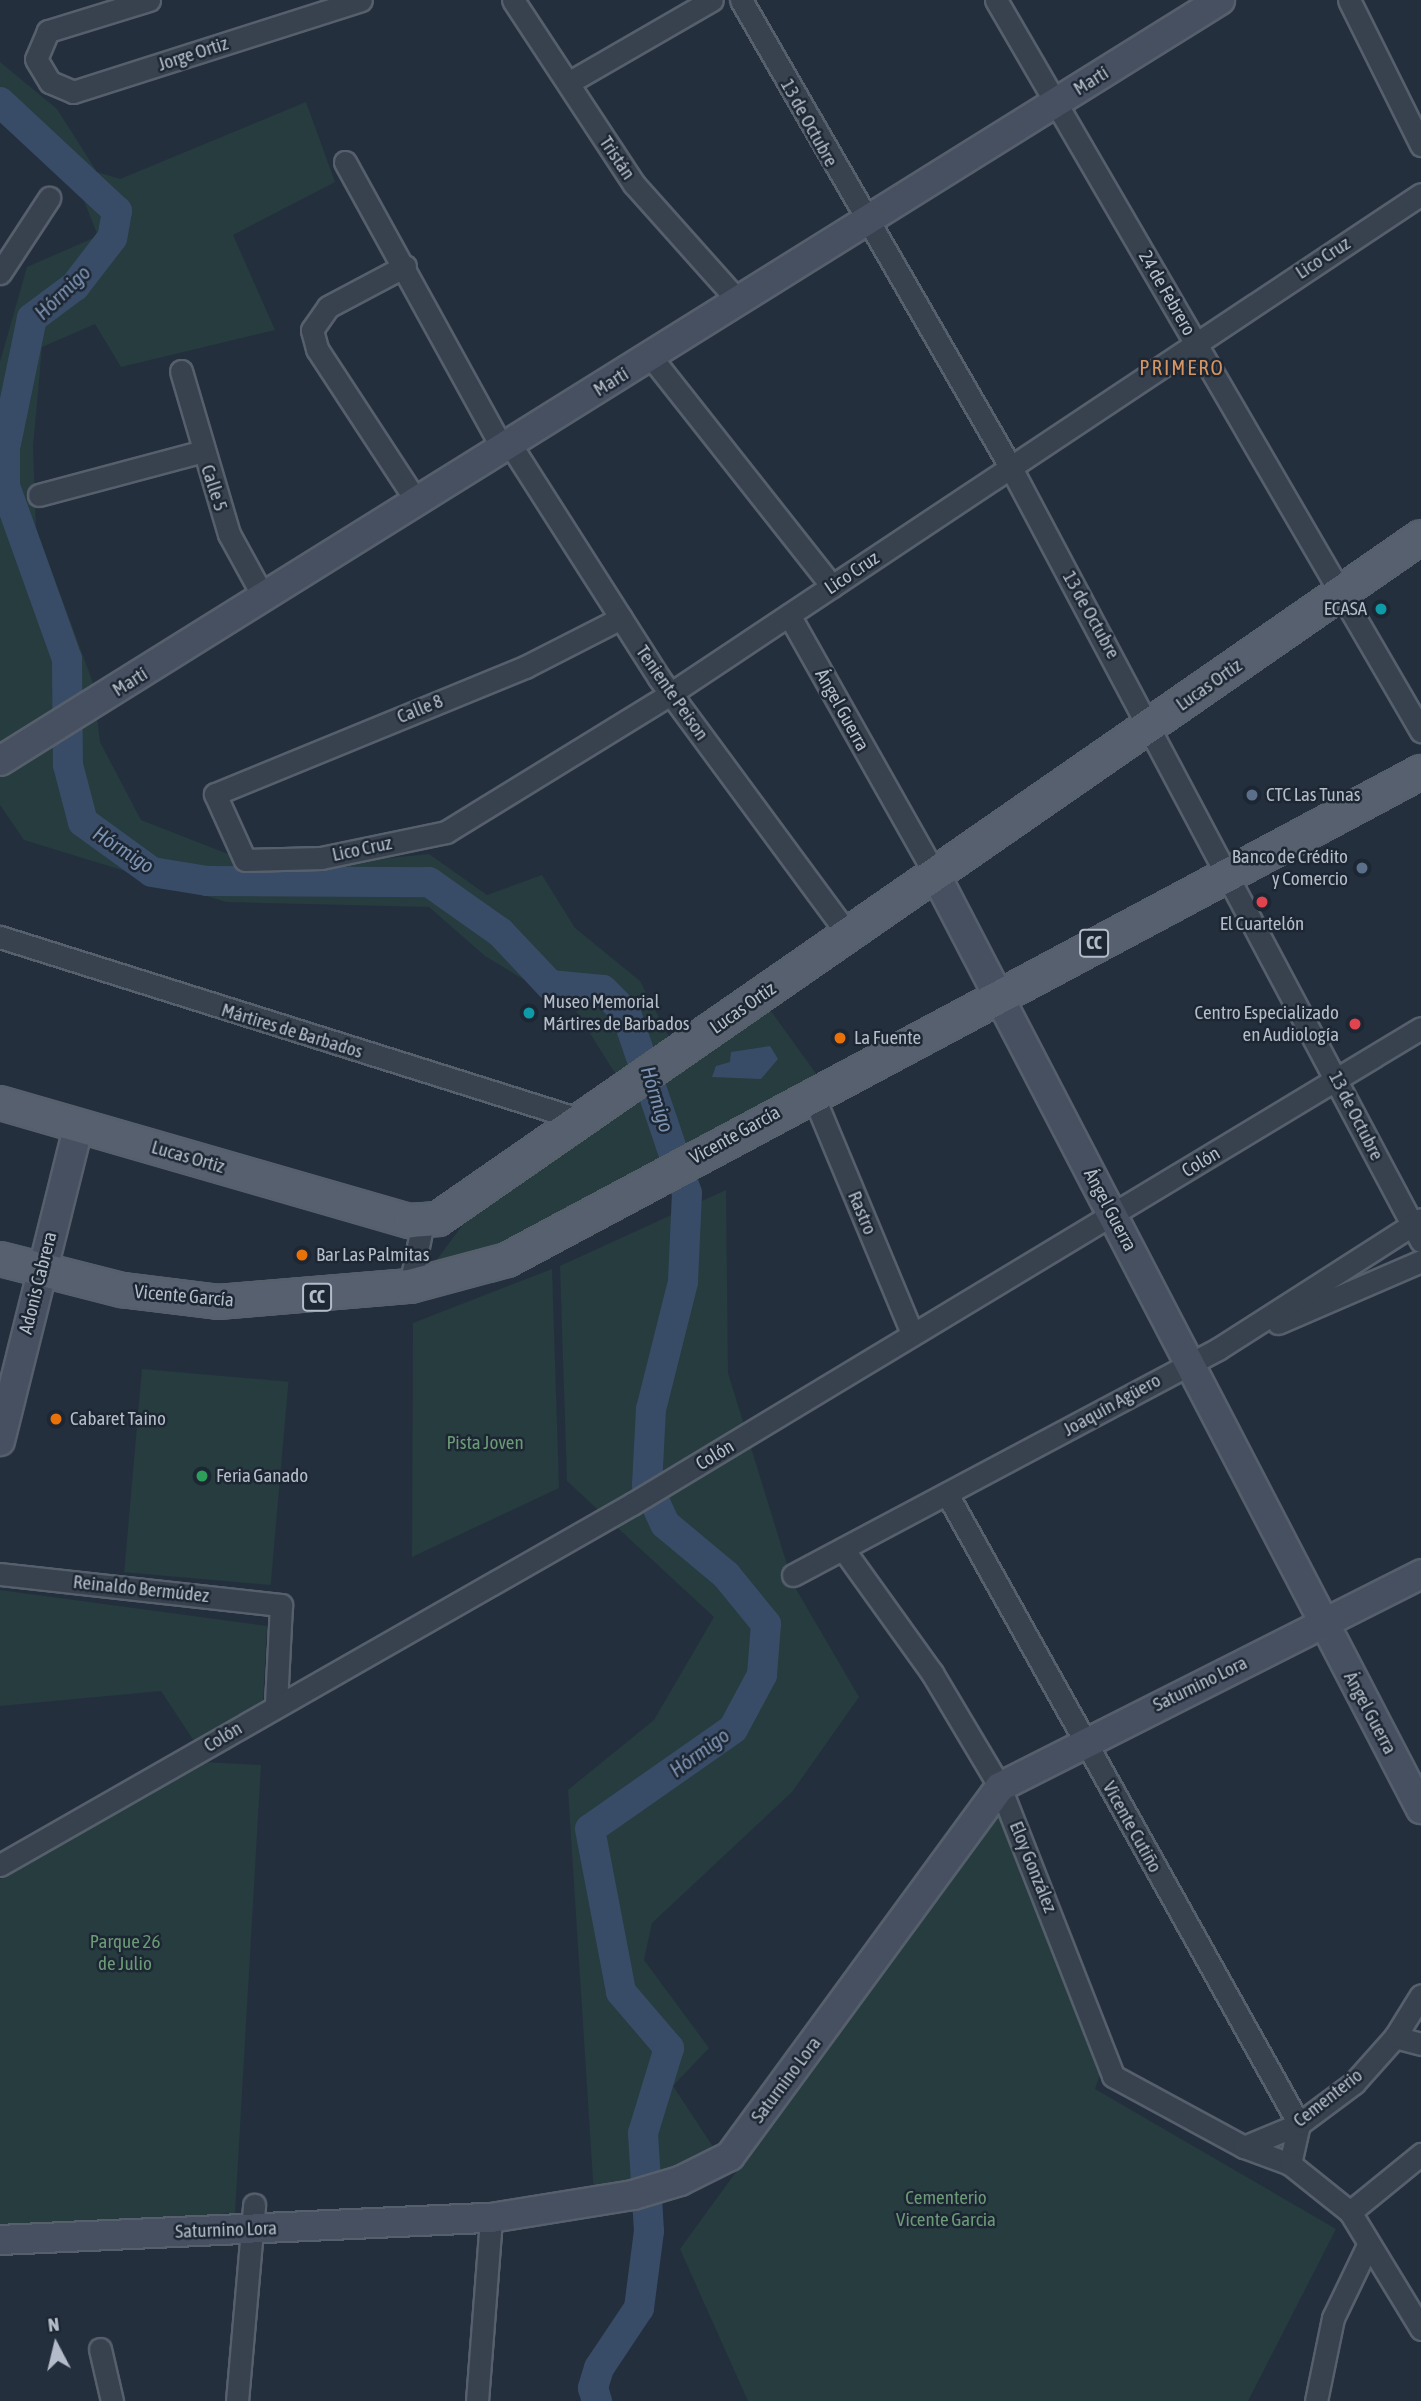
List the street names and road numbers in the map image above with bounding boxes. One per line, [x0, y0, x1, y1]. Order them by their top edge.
street label: Jorge Ortiz [155, 32, 231, 76]
street label: Martí [1069, 62, 1113, 100]
street label: 13 de Octubre [776, 75, 842, 171]
street label: Tristán [594, 132, 640, 184]
street label: Lico Cruz [1291, 232, 1355, 284]
street label: 24 de Febrero [1134, 246, 1200, 340]
street label: Martí [589, 363, 633, 401]
street label: Calle 5 [196, 462, 232, 514]
street label: Lico Cruz [821, 547, 883, 599]
street label: 13 de Octubre [1058, 567, 1124, 663]
street label: Teniente Peison [631, 641, 713, 745]
street label: Lucas Ortiz [1172, 654, 1246, 716]
street label: Martí [108, 663, 152, 701]
street label: Ángel Guerra [810, 665, 874, 755]
street label: Calle 8 [394, 690, 446, 728]
street label: Lico Cruz [330, 832, 394, 866]
road number: CC [1078, 928, 1110, 958]
street label: Lucas Ortiz [706, 977, 780, 1039]
street label: Mártires de Barbados [219, 999, 365, 1063]
street label: 13 de Octubre [1324, 1068, 1388, 1164]
street label: Vicente García [686, 1101, 784, 1169]
street label: Lucas Ortiz [149, 1136, 227, 1178]
street label: Colón [1178, 1142, 1224, 1182]
street label: Ángel Guerra [1079, 1165, 1141, 1255]
street label: Rastro [843, 1188, 881, 1238]
street label: Adonis Cabrera [14, 1229, 62, 1337]
street label: Vicente García [133, 1280, 235, 1312]
road number: CC [301, 1282, 333, 1312]
street label: Joaquín Agüero [1059, 1369, 1165, 1441]
street label: Colón [692, 1435, 738, 1475]
street label: Reinaldo Bermúdez [72, 1571, 210, 1607]
street label: Saturnino Lora [1149, 1651, 1251, 1717]
street label: Ángel Guerra [1339, 1668, 1401, 1758]
street label: Colón [200, 1717, 246, 1757]
street label: Vicente Cutiño [1098, 1777, 1166, 1877]
street label: Eloy González [1004, 1818, 1062, 1916]
street label: Saturnino Lora [746, 2033, 826, 2127]
street label: Cementerio [1289, 2064, 1367, 2132]
street label: Saturnino Lora [175, 2217, 277, 2243]

